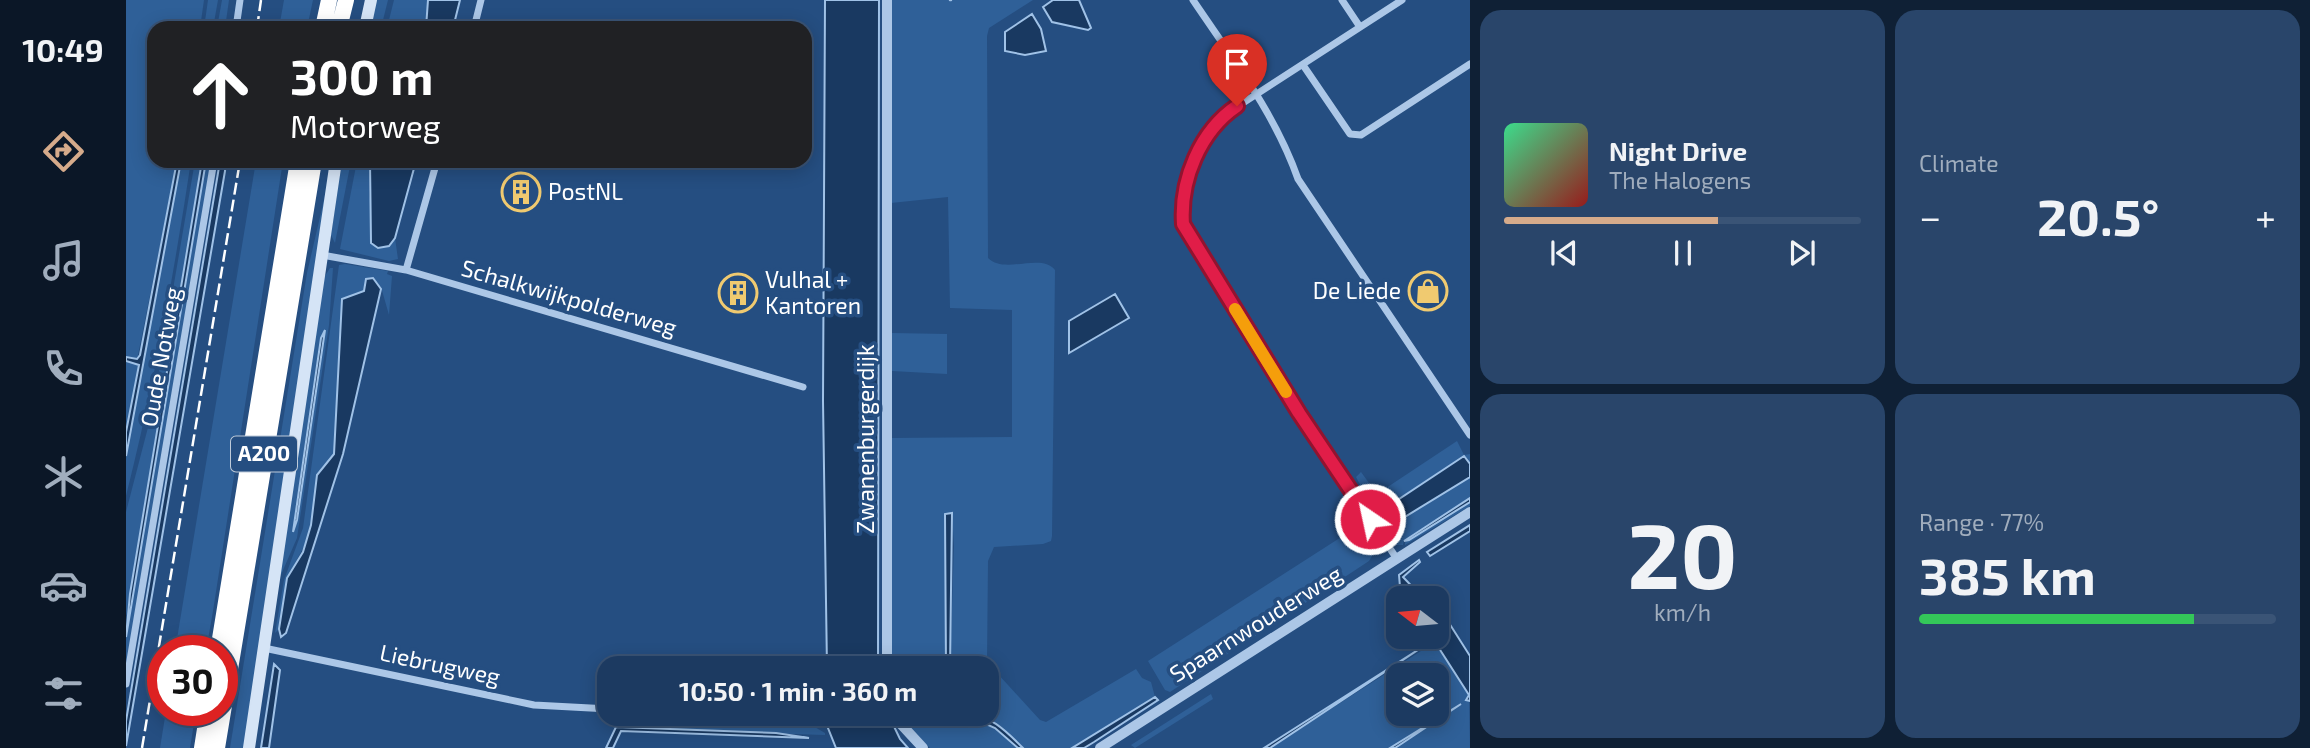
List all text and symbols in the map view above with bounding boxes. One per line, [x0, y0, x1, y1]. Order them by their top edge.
text: 10:49 [22, 30, 104, 68]
pin [1207, 34, 1267, 106]
icon: arrive [1218, 45, 1256, 83]
text: 300 m [290, 46, 433, 105]
icon: ahead [175, 49, 266, 140]
text: Motorweg [290, 106, 441, 144]
icon: directions [39, 127, 88, 176]
text: Night Drive [1609, 135, 1747, 166]
text: Climate [1919, 149, 1999, 177]
text: The Halogens [1609, 166, 1751, 194]
building icon: PostNL [500, 171, 542, 213]
place label: PostNL [548, 177, 623, 205]
text: 20.5° [2037, 184, 2159, 246]
text: − [1919, 193, 1941, 239]
text: + [2255, 193, 2276, 239]
icon: previous [1545, 234, 1583, 272]
icon: pause [1664, 234, 1702, 272]
icon: next [1783, 234, 1821, 272]
icon: music [39, 236, 88, 285]
street label: Schalkwijkpolderweg [458, 253, 680, 341]
place label: Vulhal + Kantoren [765, 265, 861, 319]
shop icon: De Liede [1407, 270, 1449, 312]
building icon: Vulhal + Kantoren [717, 272, 759, 314]
place label: De Liede [1313, 276, 1401, 304]
street label: Oude Notweg [134, 285, 186, 429]
icon: phone [39, 344, 88, 393]
street label: Zwanenburgerdijk [851, 344, 879, 534]
road number: A200 [231, 436, 297, 472]
icon: climate [39, 452, 88, 501]
position arrow [1333, 482, 1407, 556]
text: 20 [1627, 498, 1738, 607]
text: Range · 77% [1919, 508, 2044, 536]
text: 385 km [1919, 543, 2096, 605]
street label: Spaarnwouderweg [1164, 559, 1347, 687]
icon: car [39, 561, 88, 610]
north arrow [1386, 586, 1449, 649]
map controls [1386, 586, 1449, 726]
text: km/h [1654, 598, 1711, 626]
speed limit sign: 30 [147, 635, 238, 726]
street label: Liebrugweg [378, 638, 503, 690]
button: layers [1386, 663, 1449, 726]
icon: filters [39, 669, 88, 718]
text: 10:50 · 1 min · 360 m [679, 675, 917, 706]

